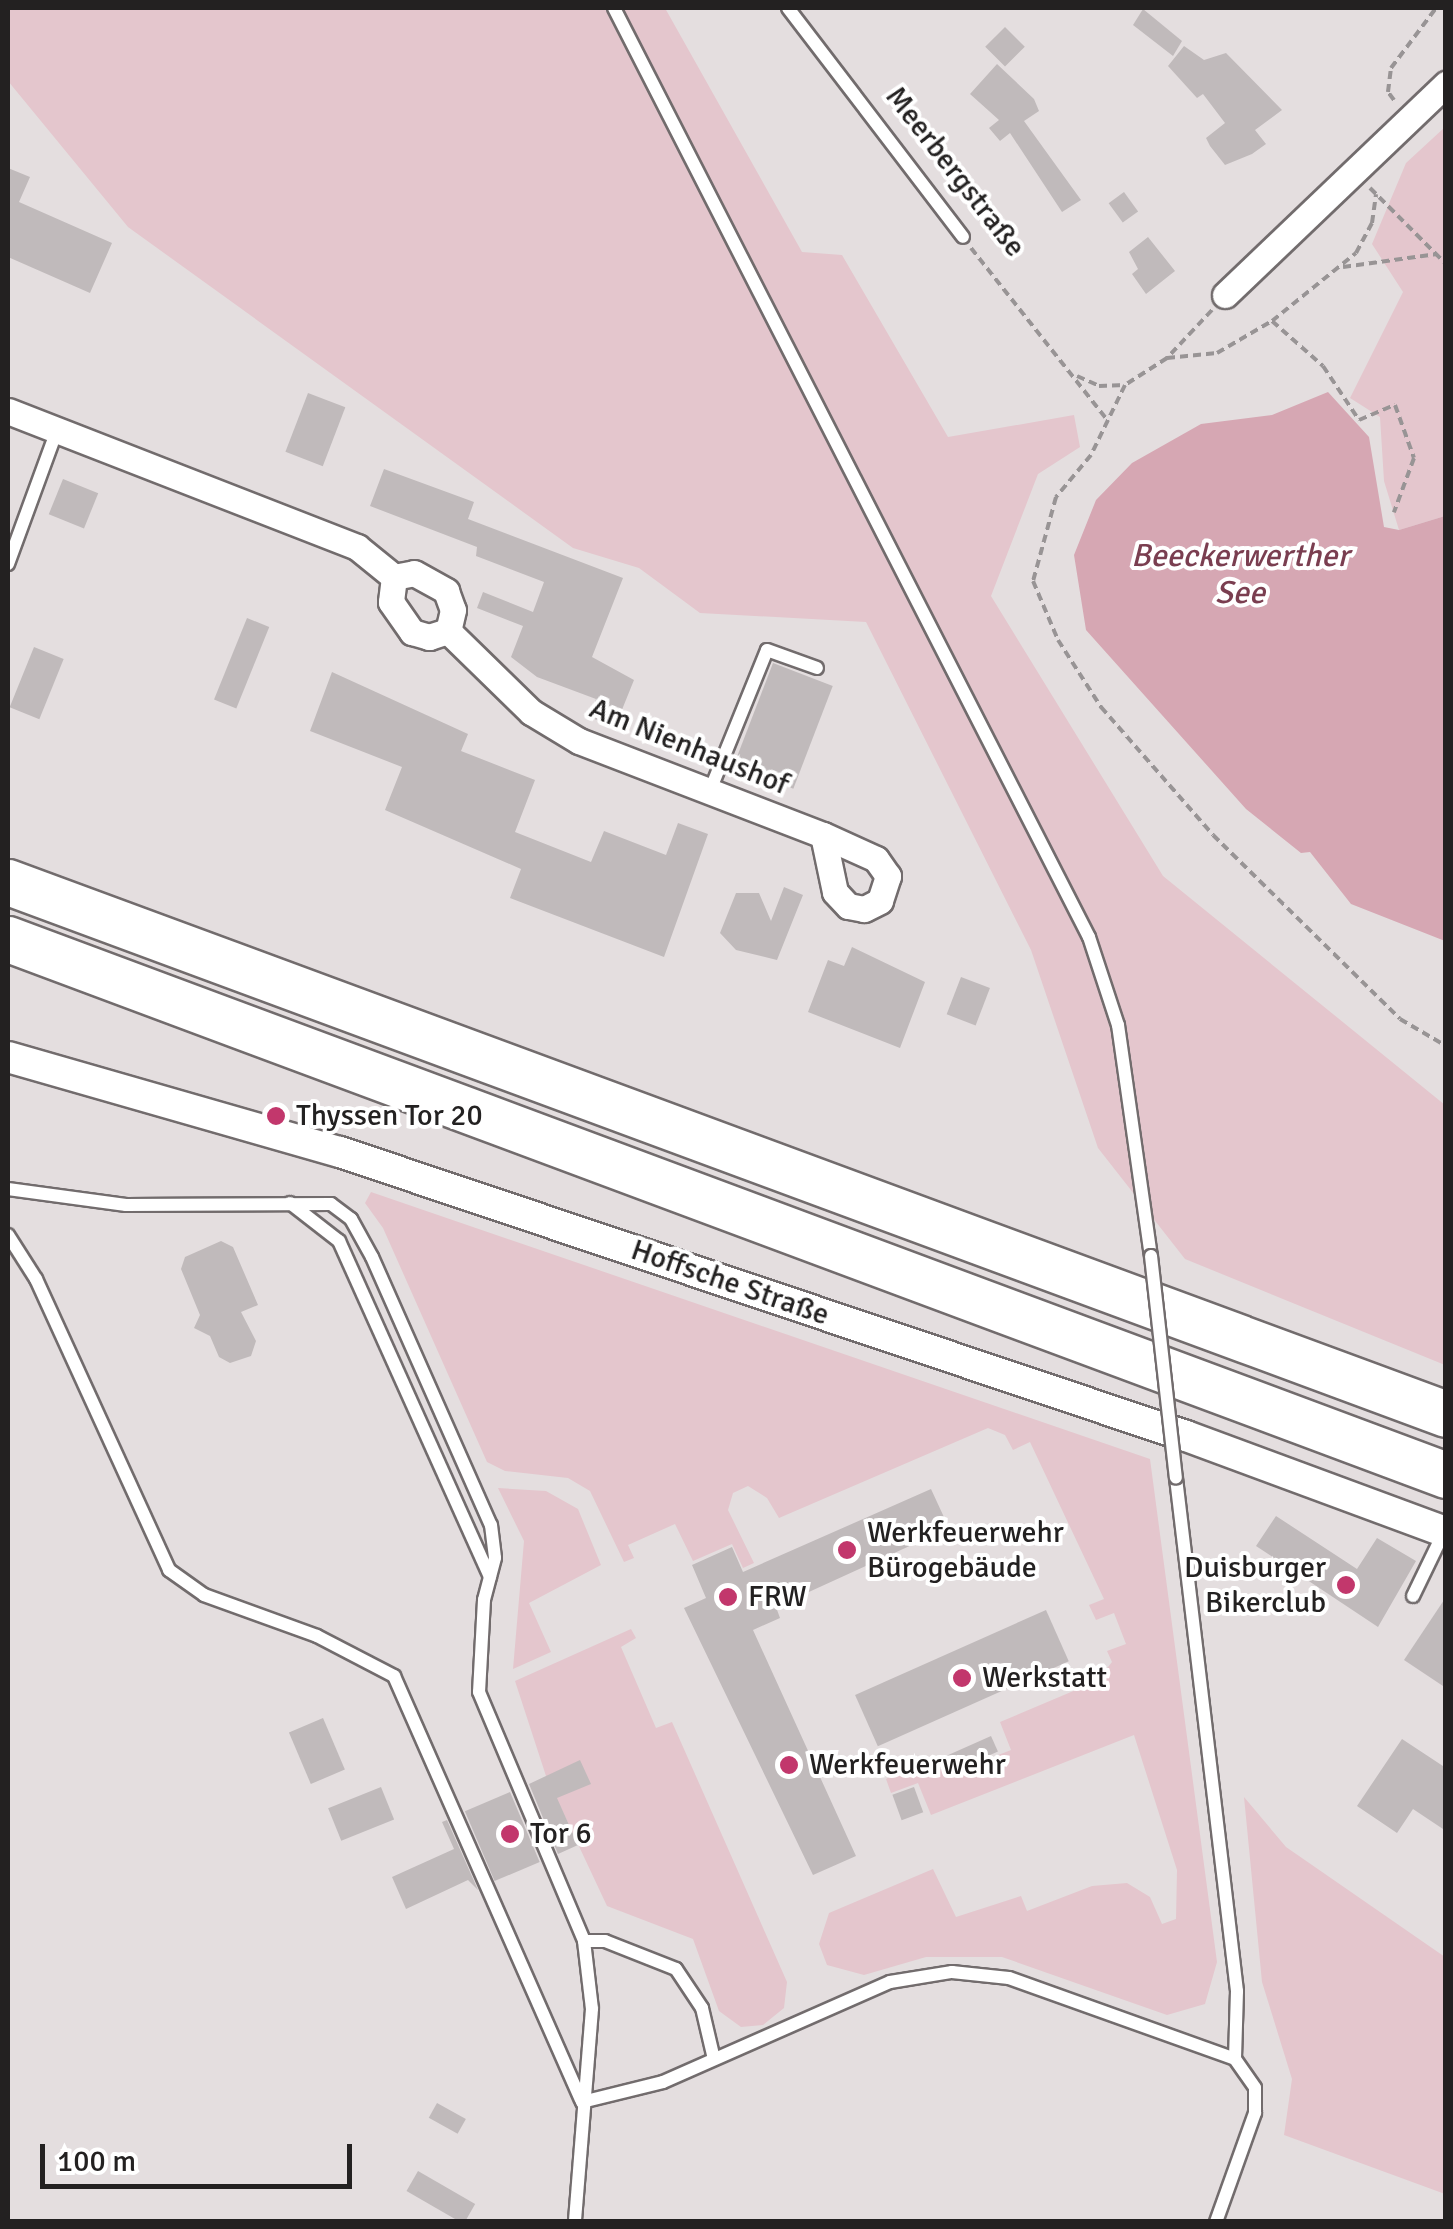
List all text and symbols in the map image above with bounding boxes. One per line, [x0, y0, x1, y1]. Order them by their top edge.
street label: Meerbergstraße [877, 80, 1033, 264]
water label: Beeckerwerther See [1131, 538, 1349, 613]
street label: Am Nienhaushof [584, 691, 794, 803]
place label: Thyssen Tor 20 [296, 1098, 483, 1134]
marker: Thyssen Tor 20 [265, 1105, 287, 1127]
street label: Hoffsche Straße [626, 1232, 834, 1334]
place label: Werkfeuerwehr Bürogebäude [867, 1515, 1064, 1586]
marker: Werkfeuerwehr Bürogebäude [836, 1539, 858, 1561]
place label: Duisburger Bikerclub [1184, 1550, 1326, 1620]
marker: Duisburger Bikerclub [1335, 1574, 1357, 1596]
place label: FRW [748, 1579, 807, 1615]
marker: FRW [717, 1586, 739, 1608]
place label: Werkstatt [982, 1660, 1107, 1696]
marker: Werkstatt [951, 1667, 973, 1689]
place label: Werkfeuerwehr [809, 1747, 1006, 1783]
marker: Werkfeuerwehr [778, 1754, 800, 1776]
place label: Tor 6 [530, 1816, 592, 1852]
marker: Tor 6 [499, 1823, 521, 1845]
scale bar [45, 2124, 358, 2186]
text: 100 m [57, 2143, 136, 2180]

